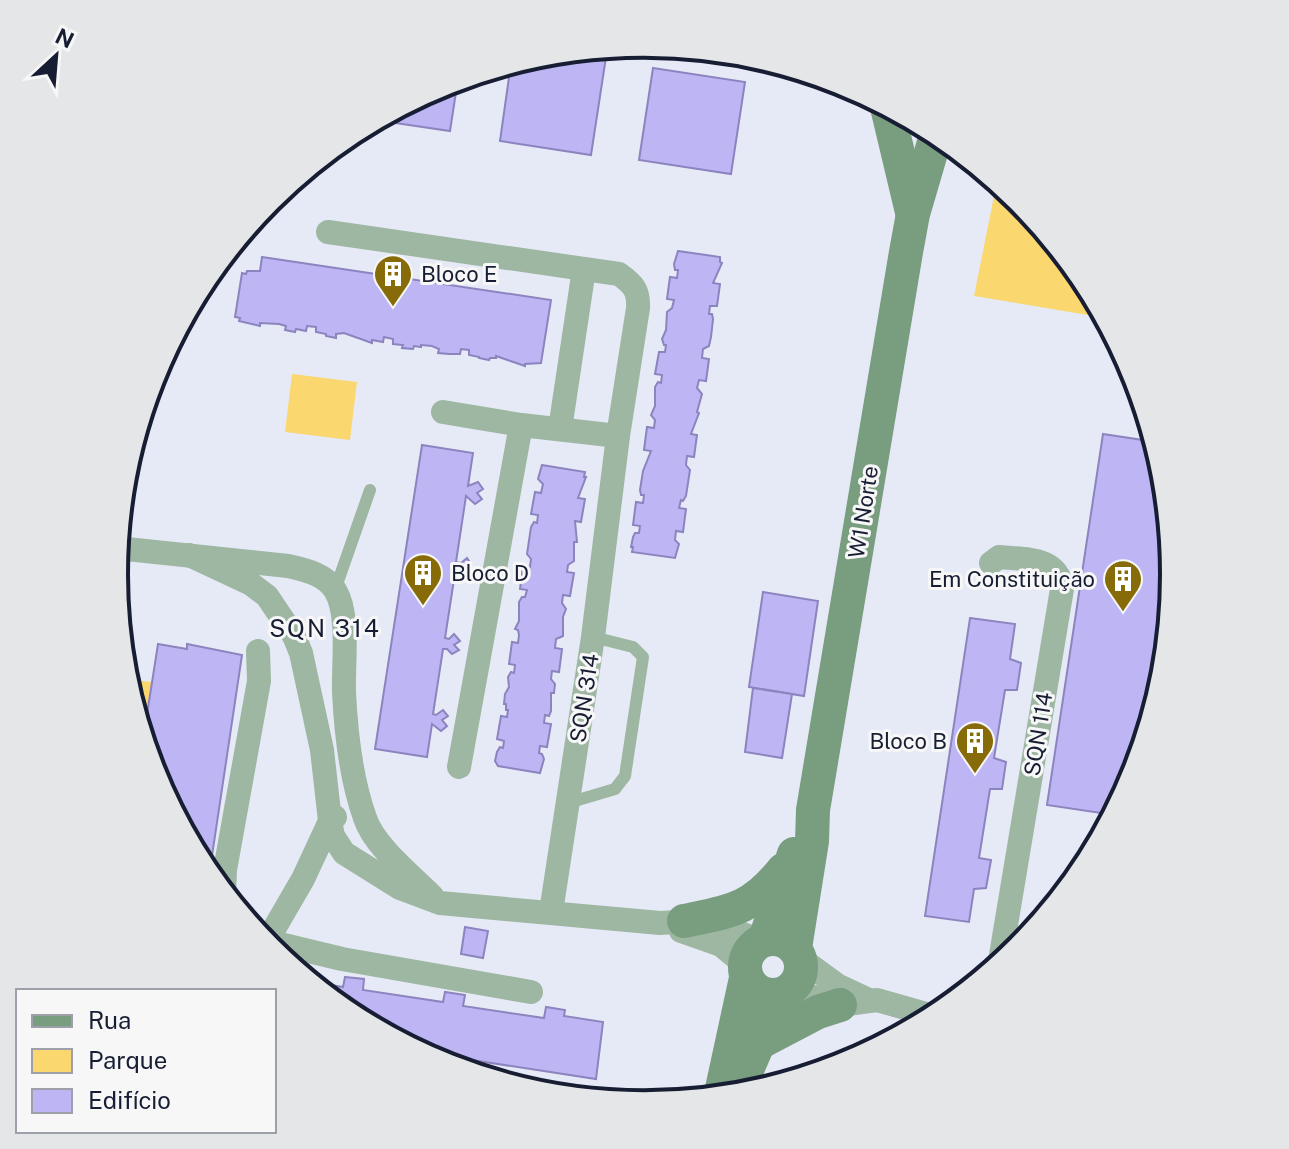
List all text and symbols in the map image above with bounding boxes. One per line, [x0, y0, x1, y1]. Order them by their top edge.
north arrow [16, 16, 96, 96]
text: N [51, 23, 78, 53]
building icon: Bloco E [372, 253, 414, 308]
place label: Bloco E [421, 261, 497, 287]
street label: W1 Norte [843, 464, 883, 560]
building icon: Bloco D [402, 552, 444, 607]
building icon: Em Constituição [1102, 558, 1144, 613]
place label: Bloco D [451, 560, 529, 586]
place label: Em Constituição [929, 566, 1095, 592]
district label: SQN 314 [269, 614, 381, 642]
street label: SQN 314 [564, 652, 604, 744]
street label: SQN 114 [1019, 690, 1057, 778]
building icon: Bloco B [954, 720, 996, 775]
place label: Bloco B [869, 728, 947, 754]
legend [16, 989, 276, 1133]
text: Rua [88, 1006, 131, 1034]
text: Parque [88, 1046, 167, 1074]
text: Edifício [88, 1086, 171, 1114]

